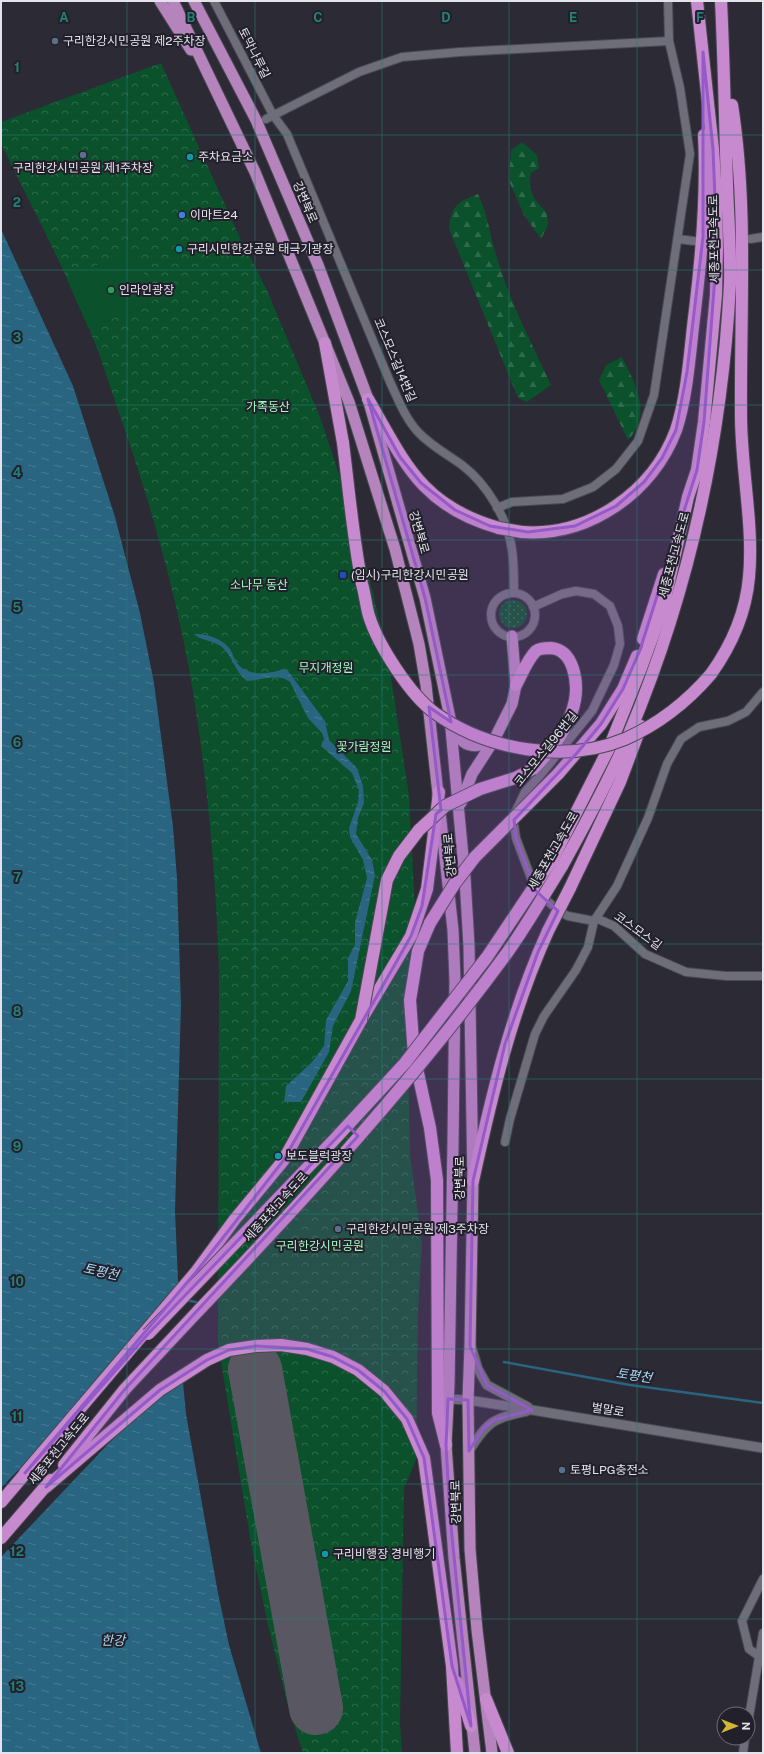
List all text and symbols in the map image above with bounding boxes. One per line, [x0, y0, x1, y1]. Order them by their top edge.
text: A [59, 10, 69, 25]
text: B [187, 10, 196, 25]
text: C [313, 10, 323, 25]
text: D [441, 10, 451, 25]
text: E [569, 10, 577, 25]
text: F [696, 10, 704, 25]
street label: 토막나루길 [235, 25, 273, 81]
place label: 구리한강시민공원 제2주차장 [63, 34, 206, 48]
marker: 구리한강시민공원 제2주차장 [50, 36, 60, 46]
text: 1 [14, 60, 20, 75]
marker: 구리한강시민공원 제1주차장 [78, 150, 88, 160]
place label: 주차요금소 [198, 150, 253, 164]
marker: 주차요금소 [185, 152, 195, 162]
place label: 구리한강시민공원 제1주차장 [13, 161, 153, 175]
street label: 강변북로 [290, 179, 320, 225]
text: 2 [13, 195, 21, 210]
street label: 세종포천고속도로 [706, 195, 722, 283]
place label: 이마트24 [190, 208, 238, 222]
marker: 이마트24 [177, 210, 187, 220]
place label: 구리시민한강공원 태극기광장 [187, 242, 333, 256]
marker: 구리시민한강공원 태극기광장 [174, 244, 184, 254]
place label: 인라인광장 [119, 283, 174, 297]
marker: 인라인광장 [106, 285, 116, 295]
street label: 코스모스길14번길 [371, 316, 419, 404]
text: 3 [13, 330, 22, 345]
park label: 가족동산 [246, 400, 290, 414]
text: 4 [13, 465, 22, 480]
street label: 강변북로 [406, 509, 432, 555]
street label: 세종포천고속도로 [656, 511, 692, 599]
place label: (임시)구리한강시민공원 [351, 568, 469, 582]
marker: (임시)구리한강시민공원 [338, 570, 348, 580]
park label: 소나무 동산 [230, 578, 288, 592]
text: 5 [13, 600, 22, 615]
park label: 무지개정원 [298, 661, 354, 675]
street label: 코스모스길96번길 [512, 709, 580, 789]
text: 6 [13, 735, 22, 750]
park label: 꽃가람정원 [336, 740, 392, 754]
street label: 세종포천고속도로 [525, 809, 581, 893]
street label: 강변북로 [441, 832, 459, 878]
text: 7 [13, 870, 21, 885]
street label: 코스모스길 [612, 909, 664, 953]
text: 8 [13, 1004, 22, 1019]
text: 9 [13, 1139, 21, 1154]
place label: 보도블럭광장 [286, 1149, 352, 1163]
marker: 보도블럭광장 [273, 1151, 283, 1161]
street label: 강변북로 [453, 1156, 467, 1200]
street label: 세종포천고속도로 [241, 1169, 311, 1245]
place label: 구리한강시민공원 제3주차장 [346, 1222, 489, 1236]
marker: 구리한강시민공원 제3주차장 [333, 1224, 343, 1234]
park label: 구리한강시민공원 [276, 1239, 364, 1253]
water label: 토평천 [82, 1260, 121, 1283]
text: 10 [10, 1274, 24, 1289]
water label: 토평천 [615, 1365, 654, 1386]
street label: 벌말로 [591, 1400, 625, 1420]
text: 11 [11, 1409, 23, 1424]
street label: 세종포천고속도로 [26, 1410, 92, 1488]
place label: 토평LPG충전소 [570, 1463, 649, 1477]
marker: 토평LPG충전소 [557, 1465, 567, 1475]
street label: 강변북로 [449, 1480, 463, 1524]
text: 12 [10, 1544, 24, 1559]
place label: 구리비행장 경비행기 [333, 1547, 435, 1561]
marker: 구리비행장 경비행기 [320, 1549, 330, 1559]
water label: 한강 [101, 1633, 127, 1648]
text: 13 [10, 1679, 24, 1694]
north arrow [716, 1706, 756, 1746]
text: N [740, 1722, 752, 1730]

